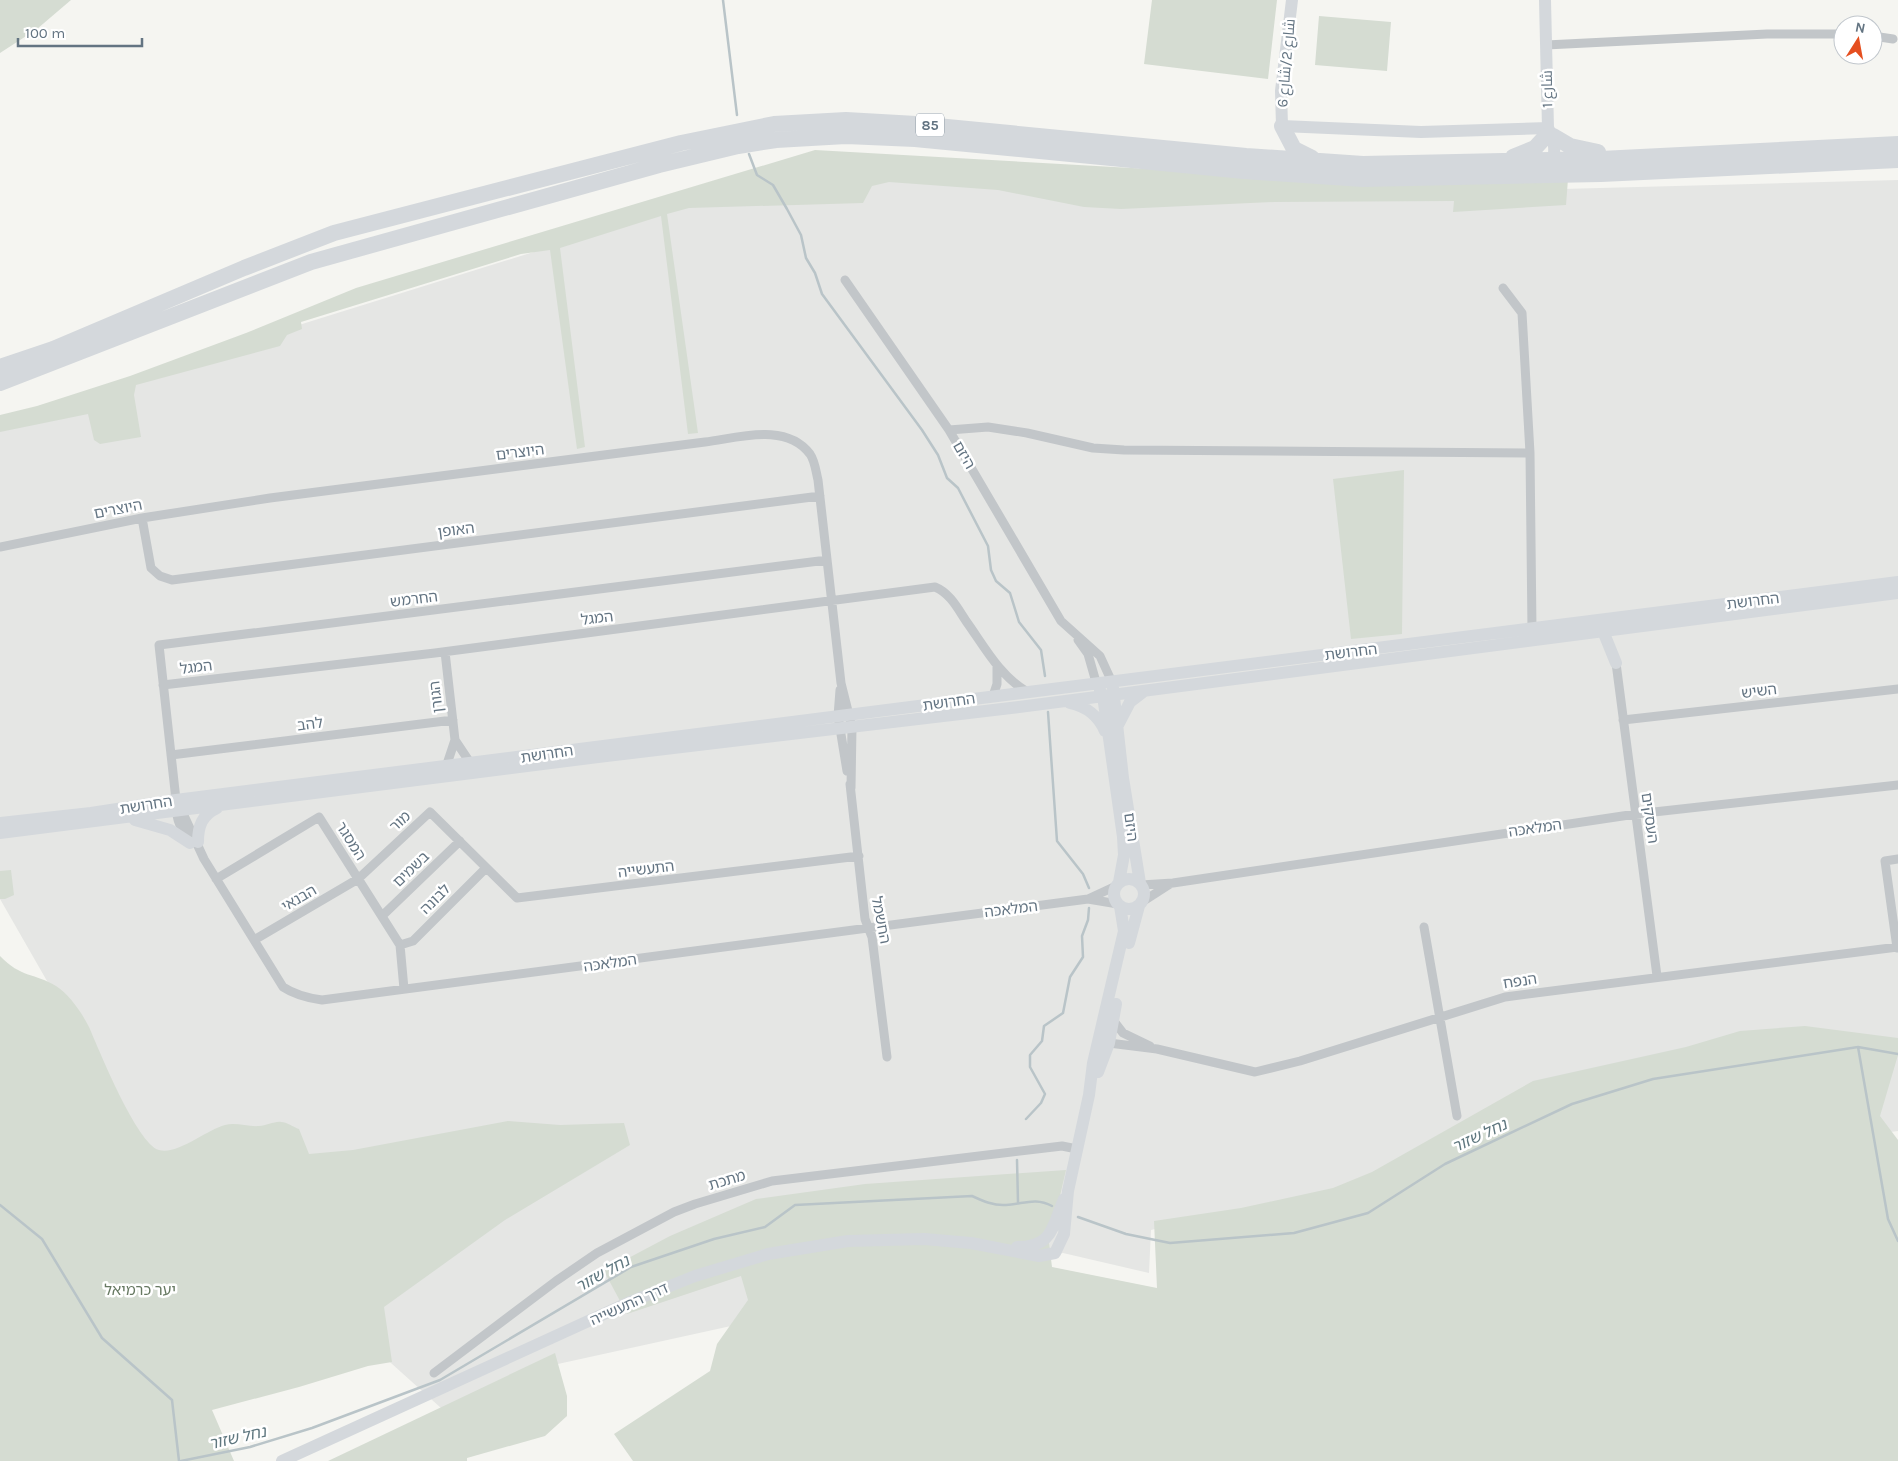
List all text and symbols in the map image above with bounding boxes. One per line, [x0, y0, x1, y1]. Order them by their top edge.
scale bar [18, 15, 141, 47]
north arrow [1833, 15, 1883, 65]
street label: شارع 2/شارع 6 [1273, 18, 1301, 108]
text: N [1854, 18, 1867, 37]
text: 100 m [25, 24, 65, 42]
street label: شارع 1 [1538, 70, 1558, 108]
road number: 85 [916, 114, 944, 136]
street label: היזם [949, 438, 979, 472]
street label: היוצרים [495, 440, 545, 464]
street label: היוצרים [92, 496, 144, 522]
street label: האופן [437, 519, 475, 541]
street label: החרמש [389, 587, 439, 611]
street label: החרושת [1726, 589, 1780, 613]
street label: המגל [580, 607, 614, 629]
street label: החרושת [1324, 640, 1378, 664]
street label: המגל [179, 656, 213, 678]
street label: הגורן [425, 680, 447, 714]
street label: השיש [1740, 680, 1778, 702]
street label: החרושת [922, 689, 976, 715]
street label: להב [296, 713, 324, 735]
street label: החרושת [520, 741, 574, 767]
street label: העסקים [1638, 791, 1662, 845]
street label: החרושת [118, 792, 174, 818]
street label: מור [386, 807, 414, 835]
street label: היזם [1120, 811, 1142, 843]
street label: המלאכה [1507, 815, 1563, 841]
street label: המסגר [332, 818, 370, 864]
street label: בשמים [389, 847, 433, 891]
street label: התעשייה [617, 857, 675, 881]
street label: לבונה [416, 880, 454, 918]
street label: הבנאי [278, 881, 320, 915]
street label: החשמל [868, 895, 894, 945]
street label: המלאכה [983, 897, 1039, 921]
street label: המלאכה [582, 950, 638, 976]
street label: הנפח [1502, 969, 1538, 993]
water label: נחל שזור [1449, 1114, 1511, 1156]
street label: מתכת [706, 1166, 748, 1194]
water label: נחל שזור [572, 1251, 633, 1296]
street label: דרך התעשייה [587, 1279, 671, 1329]
park label: יער כרמיאל [104, 1281, 176, 1299]
water label: נחל שזור [207, 1421, 269, 1453]

